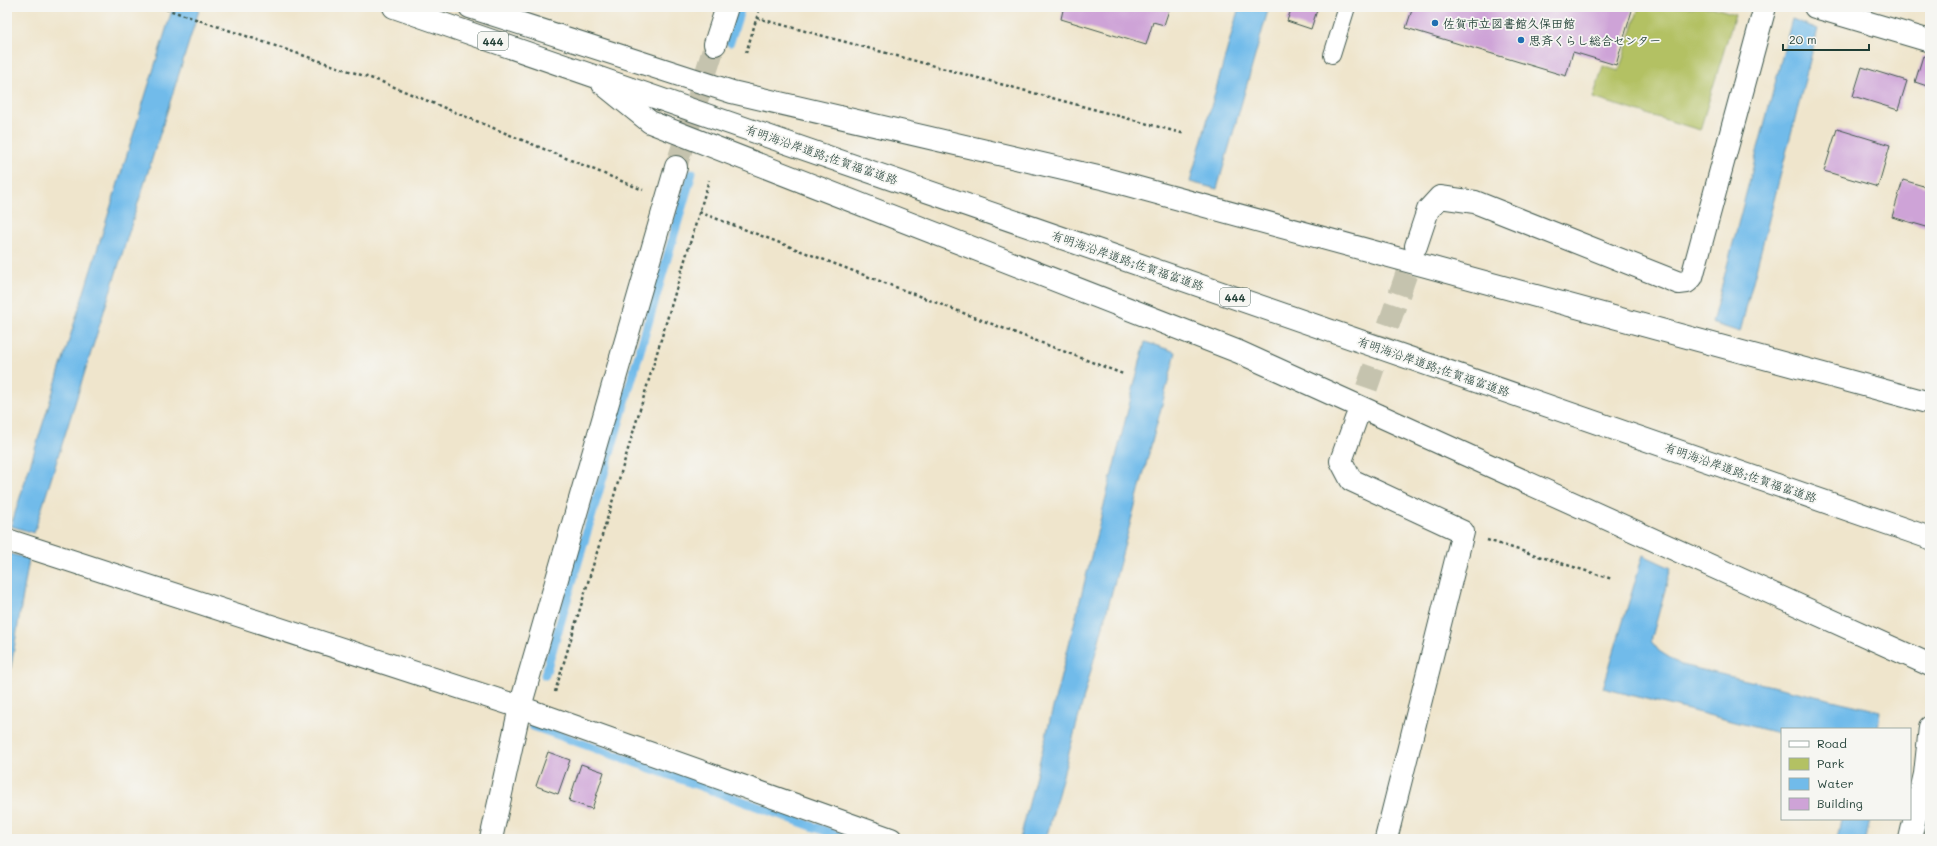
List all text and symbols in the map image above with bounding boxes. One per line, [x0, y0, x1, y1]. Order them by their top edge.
place label: 佐賀市立図書館久保田館 [1443, 15, 1575, 31]
marker: 佐賀市立図書館久保田館 [1430, 18, 1440, 28]
scale bar [1783, 26, 1869, 52]
text: 20 m [1789, 31, 1817, 47]
road number: 444 [478, 32, 508, 50]
place label: 思斉くらし総合センター [1529, 32, 1661, 48]
marker: 思斉くらし総合センター [1516, 35, 1526, 45]
street label: 有明海沿岸道路;佐賀福富道路 [744, 120, 900, 188]
street label: 有明海沿岸道路;佐賀福富道路 [1050, 226, 1206, 294]
road number: 444 [1220, 288, 1250, 306]
street label: 有明海沿岸道路;佐賀福富道路 [1356, 332, 1512, 400]
street label: 有明海沿岸道路;佐賀福富道路 [1663, 438, 1819, 506]
legend [1781, 728, 1911, 820]
text: Road [1817, 735, 1847, 751]
text: Park [1817, 755, 1844, 771]
text: Water [1817, 775, 1854, 791]
text: Building [1817, 795, 1863, 811]

